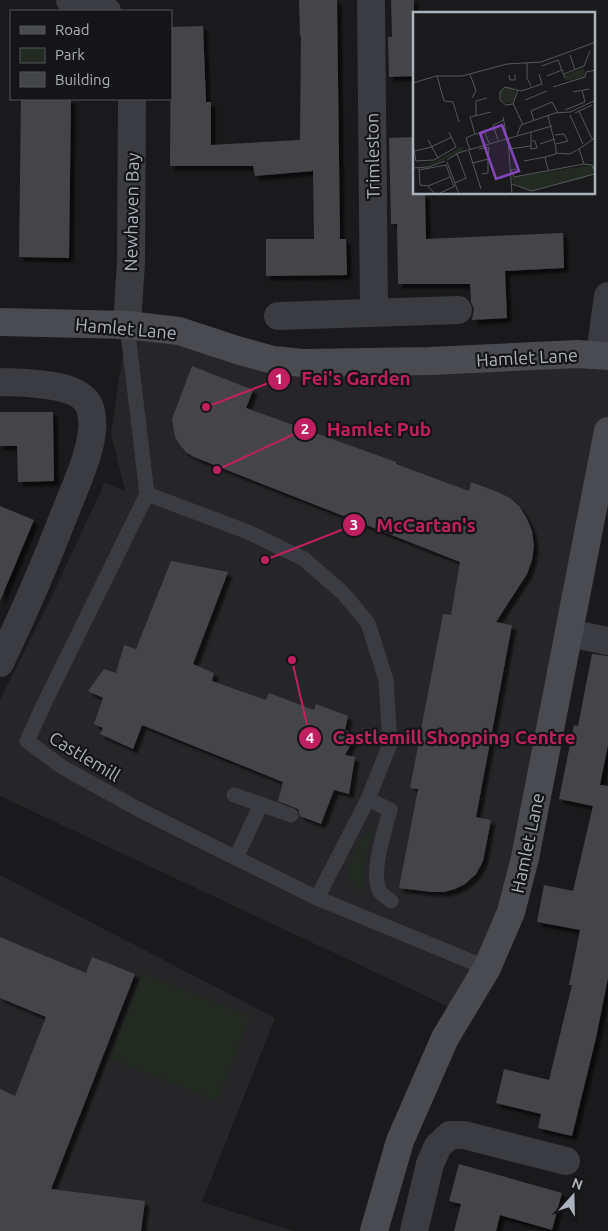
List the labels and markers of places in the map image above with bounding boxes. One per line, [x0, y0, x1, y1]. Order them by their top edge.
callout: Fei's Garden [267, 362, 421, 396]
callout: Hamlet Pub [292, 412, 442, 446]
callout: McCartan's [341, 508, 485, 542]
callout: Castlemill Shopping Centre [298, 721, 586, 755]

